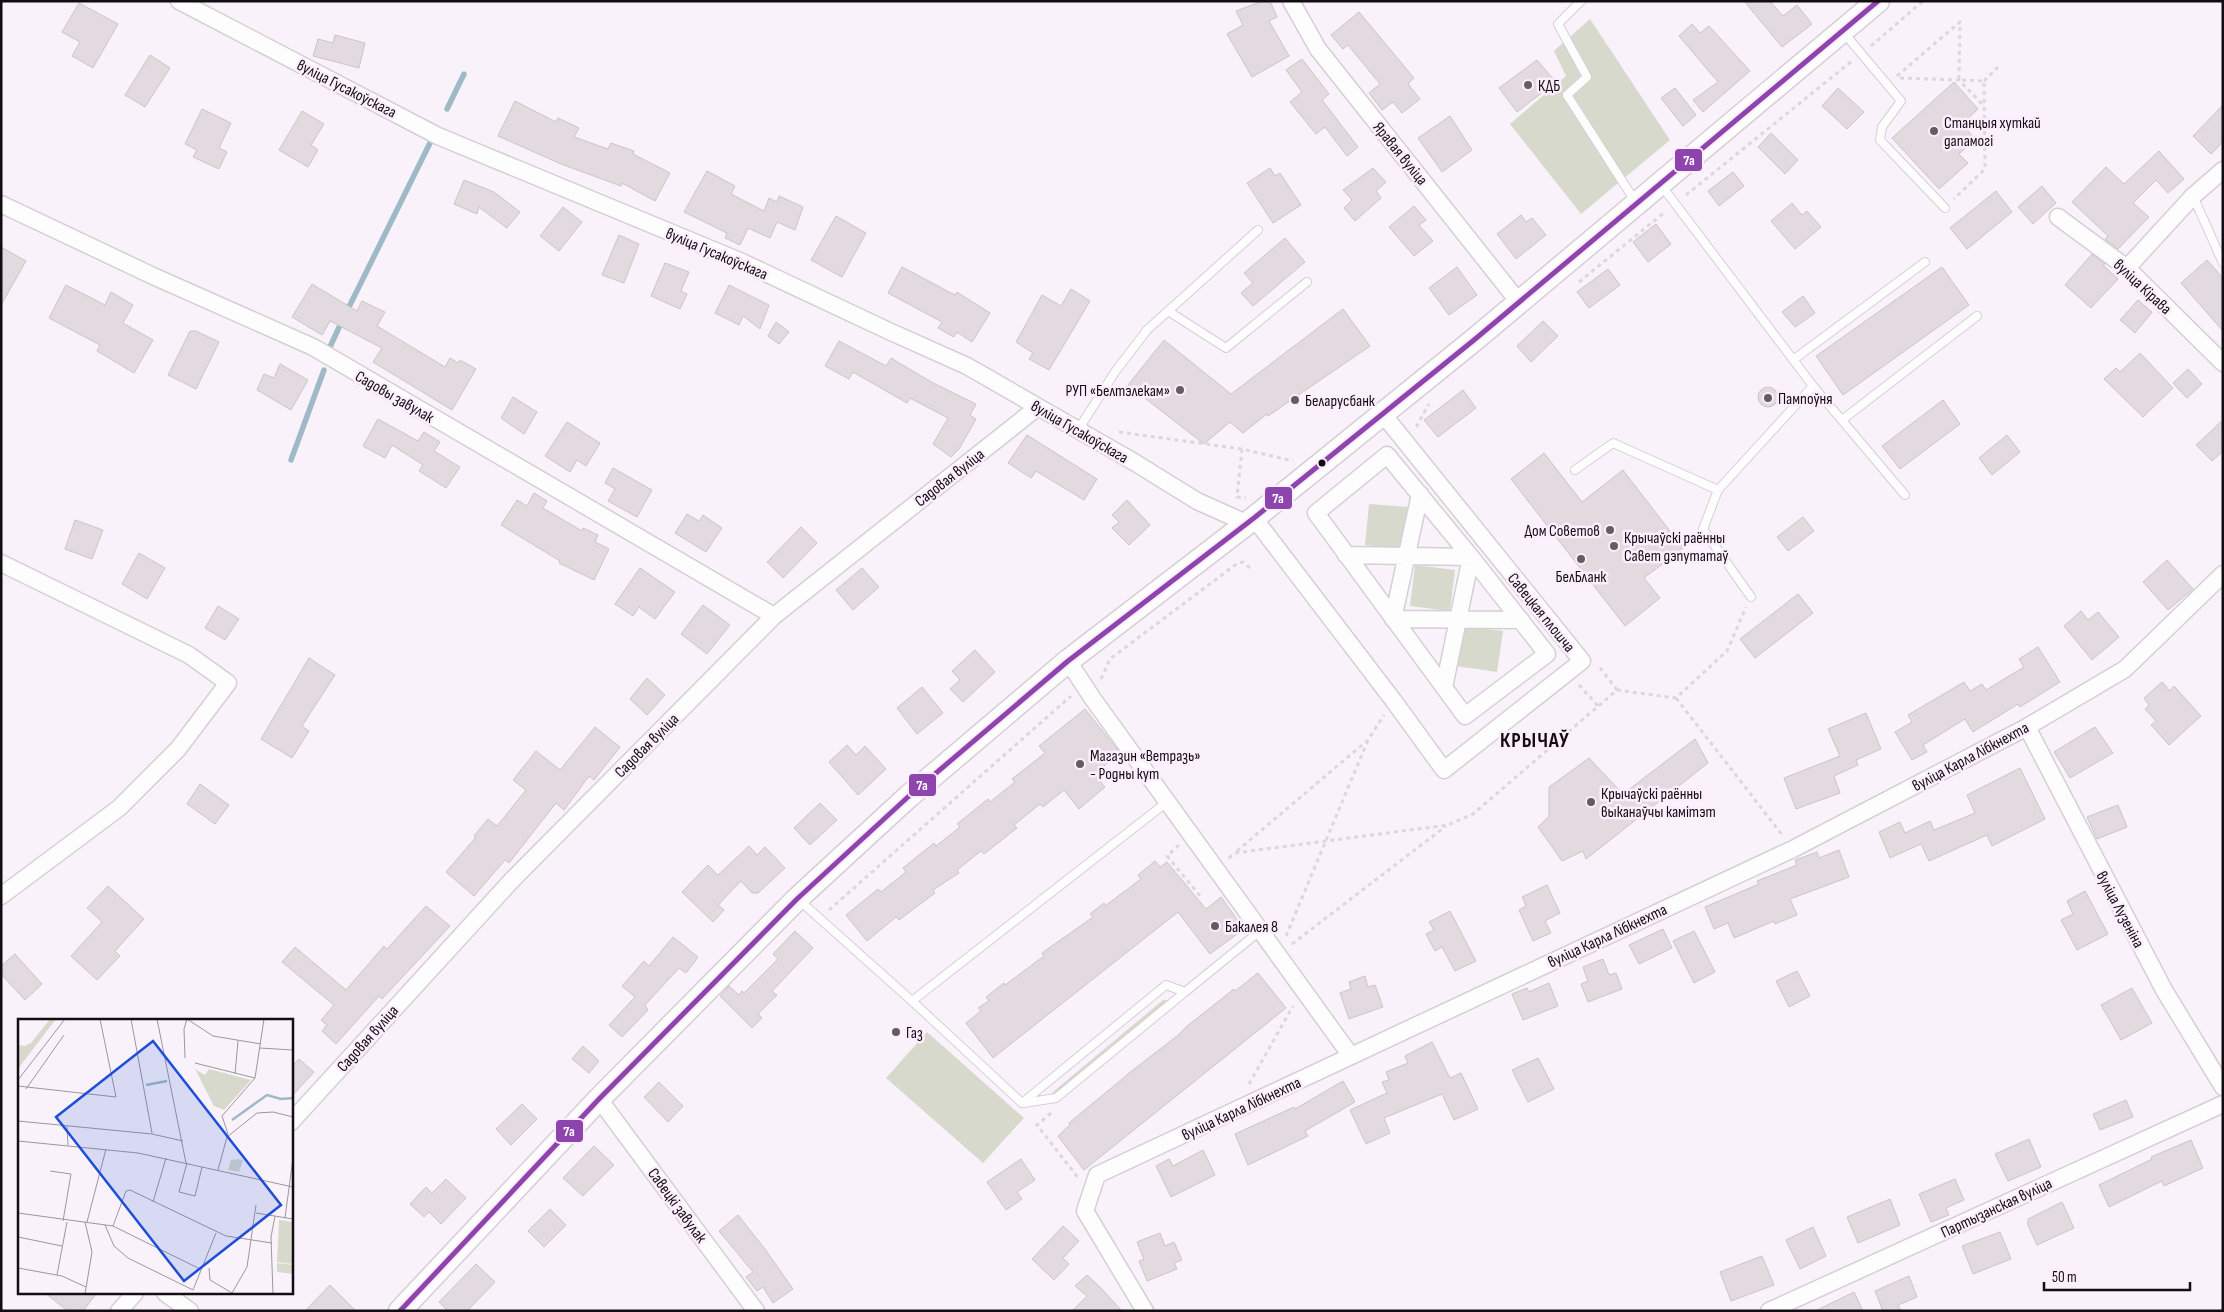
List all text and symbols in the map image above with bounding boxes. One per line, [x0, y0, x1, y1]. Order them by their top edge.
street label: вуліца Гусакоўскага [293, 56, 399, 123]
place label: КДБ [1538, 77, 1560, 96]
marker: КДБ [1522, 79, 1534, 91]
place label: Станцыя хуткай дапамогі [1944, 114, 2041, 151]
street label: Яравая вуліца [1369, 118, 1431, 189]
marker: Станцыя хуткай дапамогі [1928, 125, 1940, 137]
line badge: 7а [1674, 148, 1703, 172]
text: 7а [1683, 152, 1695, 169]
street label: вуліца Гусакоўскага [662, 224, 770, 284]
street label: вуліца Кірава [2109, 255, 2175, 319]
street label: Садовы завулак [351, 367, 438, 428]
place label: РУП «Белтэлекам» [1065, 382, 1170, 401]
marker: РУП «Белтэлекам» [1174, 384, 1186, 396]
place label: Пампоўня [1778, 390, 1833, 409]
place label: Беларусбанк [1305, 392, 1376, 411]
marker: Пампоўня [1762, 392, 1774, 404]
marker: Беларусбанк [1289, 394, 1301, 406]
street label: вуліца Гусакоўскага [1027, 397, 1131, 468]
street label: Садовая вуліца [911, 445, 988, 511]
unlabelled marker [1317, 458, 1327, 468]
line badge: 7а [1264, 486, 1293, 510]
text: 7а [1272, 490, 1284, 507]
place label: Дом Советов [1524, 522, 1600, 541]
marker: Дом Советов [1604, 524, 1616, 536]
place label: Крычаўскі раённы Савет дэпутатаў [1624, 529, 1729, 566]
marker: Крычаўскі раённы Савет дэпутатаў [1608, 540, 1620, 552]
marker: БелБланк [1575, 553, 1587, 565]
place label: БелБланк [1556, 568, 1607, 587]
street label: Савецкая плошча [1503, 570, 1579, 656]
street label: Садовая вуліца [611, 710, 683, 782]
street label: вуліца Карла Лібкнехта [1909, 719, 2032, 796]
district label: КРЫЧАЎ [1500, 728, 1570, 753]
place label: Магазин «Ветразь» - Родны кут [1090, 747, 1201, 784]
marker: Магазин «Ветразь» - Родны кут [1074, 758, 1086, 770]
line badge: 7а [908, 773, 937, 797]
text: 7а [916, 777, 928, 794]
place label: Крычаўскі раённы выканаўчы камітэт [1601, 785, 1716, 822]
marker: Крычаўскі раённы выканаўчы камітэт [1585, 796, 1597, 808]
street label: вуліца Лузеніна [2092, 868, 2148, 951]
street label: вуліца Карла Лібкнехта [1545, 900, 1670, 972]
place label: Бакалея 8 [1225, 918, 1278, 937]
marker: Бакалея 8 [1209, 920, 1221, 932]
street label: Садовая вуліца [333, 1002, 403, 1076]
inset map [18, 1019, 292, 1294]
place label: Газ [906, 1024, 923, 1043]
marker: Газ [890, 1026, 902, 1038]
street label: вуліца Карла Лібкнехта [1179, 1073, 1304, 1145]
line badge: 7а [555, 1119, 584, 1143]
text: 7а [563, 1123, 575, 1140]
street label: Савецкі завулак [643, 1165, 711, 1248]
street label: Партызанская вуліца [1938, 1174, 2055, 1242]
scale bar [2044, 1260, 2190, 1292]
text: 50 m [2052, 1268, 2077, 1287]

